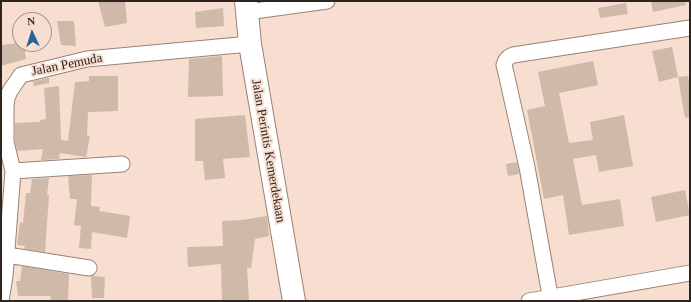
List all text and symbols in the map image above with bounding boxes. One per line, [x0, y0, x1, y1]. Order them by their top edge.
north arrow [12, 12, 52, 52]
text: N [27, 15, 36, 27]
street label: Jalan Pemuda [30, 50, 104, 80]
street label: Jalan Perintis Kemerdekaan [248, 78, 288, 224]

